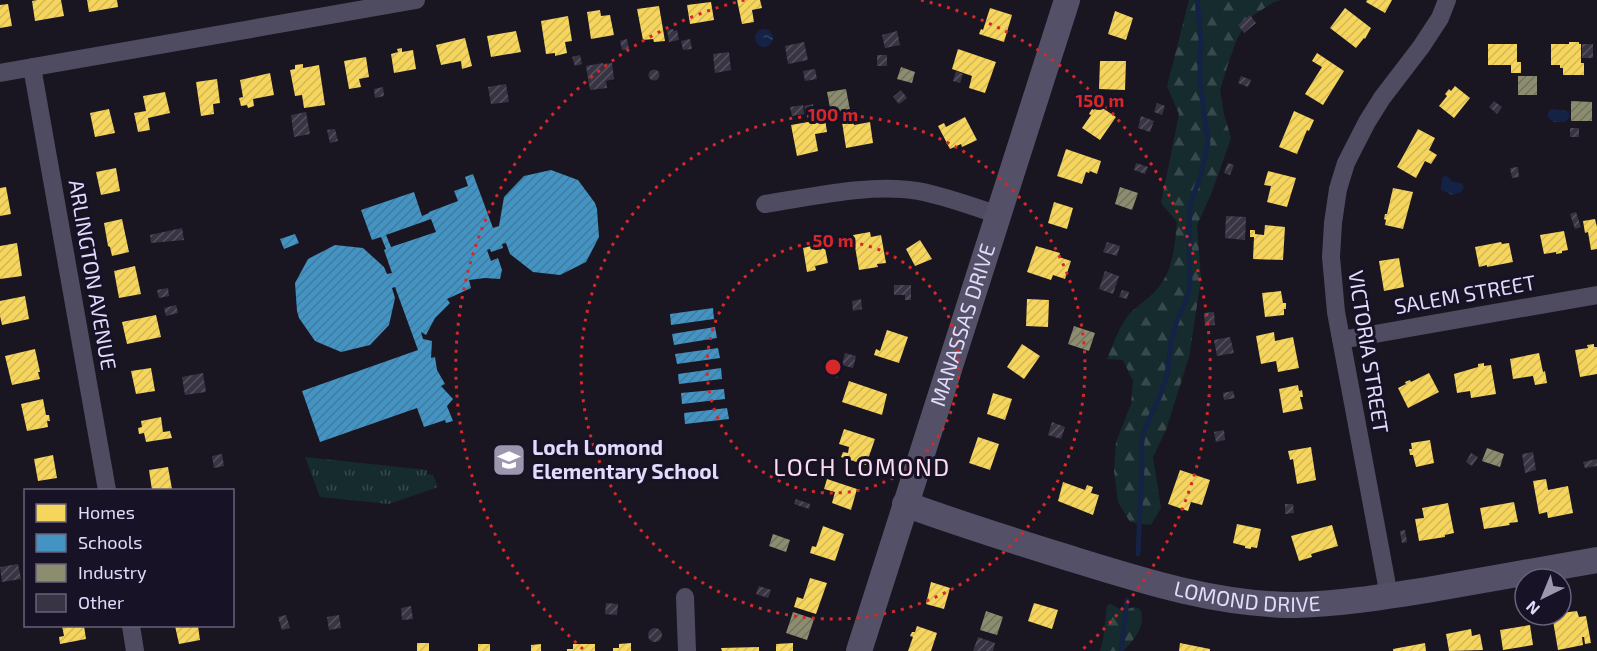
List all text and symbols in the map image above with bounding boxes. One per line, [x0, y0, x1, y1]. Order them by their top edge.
text: 150 m [1076, 89, 1124, 111]
text: 100 m [808, 103, 858, 125]
street label: ARLINGTON AVENUE [64, 178, 123, 372]
text: 50 m [812, 229, 854, 251]
street label: MANASSAS DRIVE [924, 240, 999, 409]
street label: VICTORIA STREET [1344, 269, 1395, 435]
street label: SALEM STREET [1392, 269, 1537, 318]
centre of rings [823, 357, 843, 377]
place label: Loch Lomond Elementary School [532, 434, 719, 484]
school or university icon: Loch Lomond Elementary School [491, 442, 527, 478]
district label: LOCH LOMOND [773, 452, 951, 481]
legend [24, 489, 234, 627]
text: Homes [78, 501, 135, 523]
text: Schools [78, 531, 142, 553]
text: Industry [78, 561, 147, 583]
north arrow [1513, 567, 1573, 627]
street label: LOMOND DRIVE [1172, 575, 1321, 616]
text: Other [78, 591, 124, 613]
text: N [1522, 597, 1543, 619]

